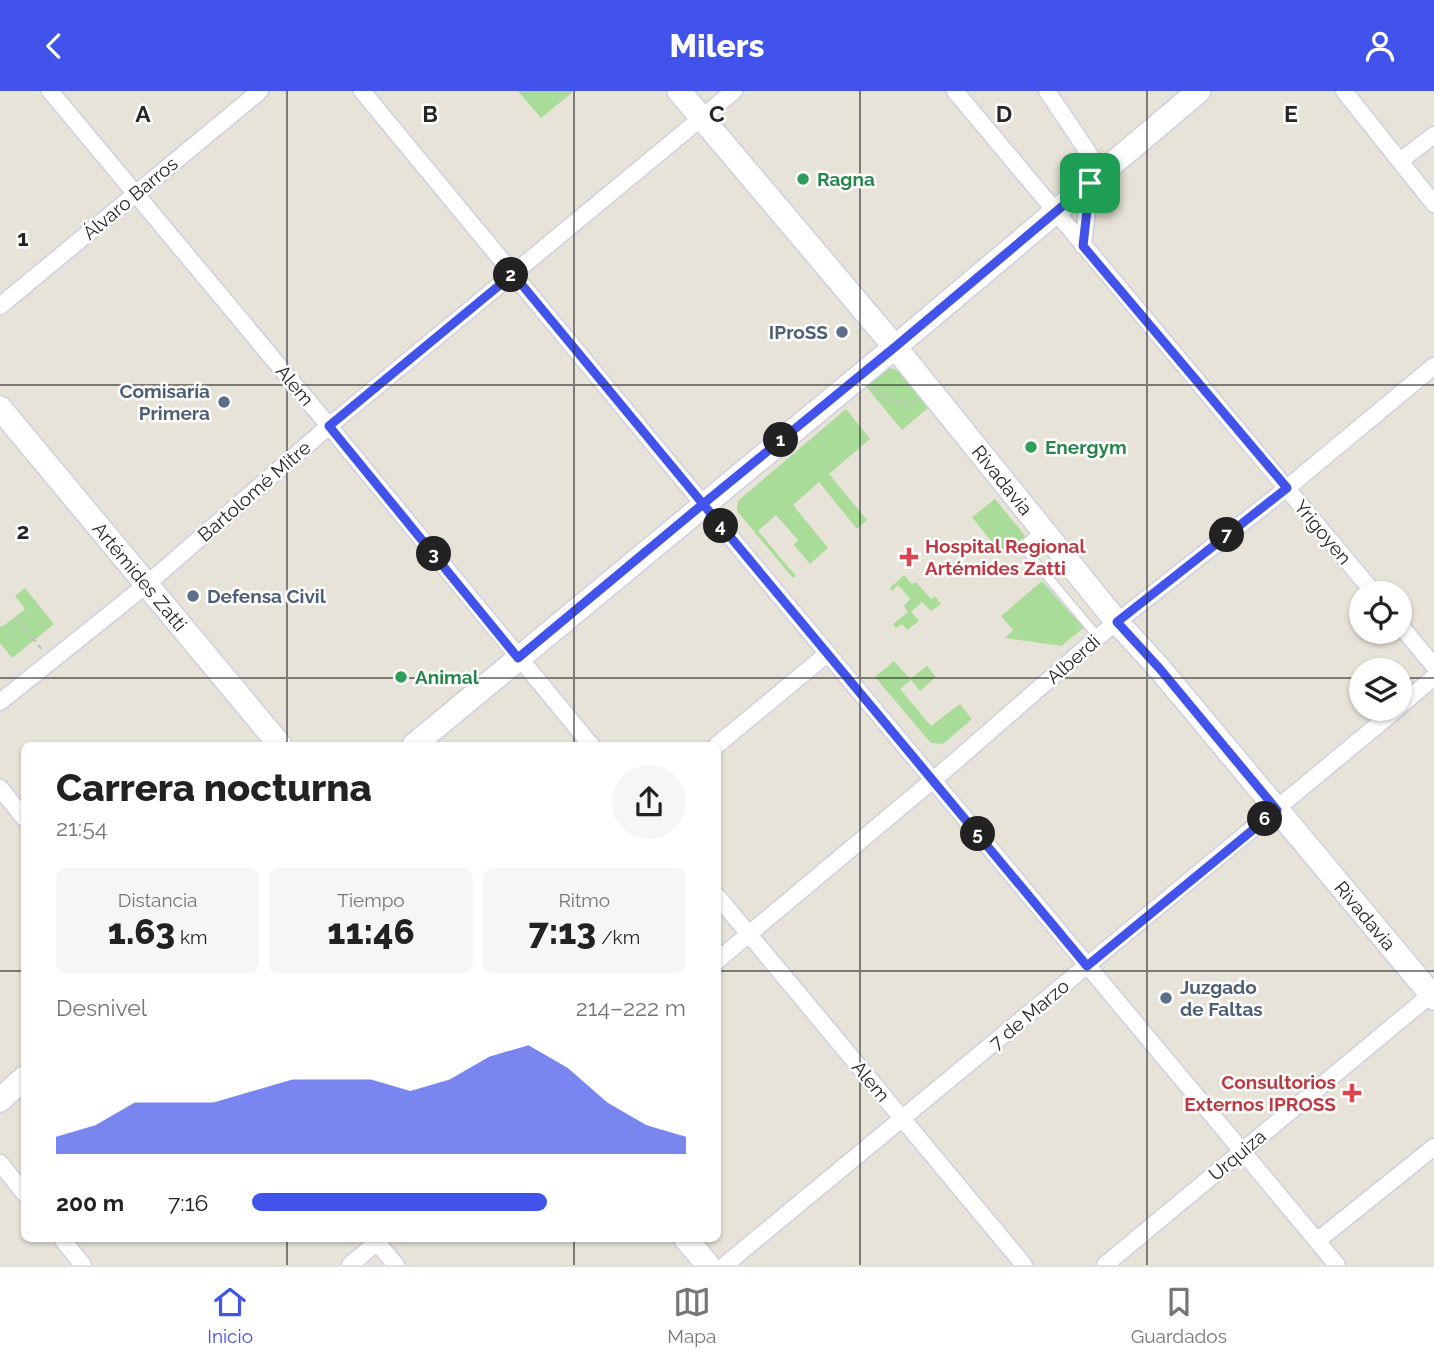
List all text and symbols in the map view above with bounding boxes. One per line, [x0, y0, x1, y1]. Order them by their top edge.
icon: back [35, 27, 73, 65]
text: Milers [670, 27, 764, 64]
icon: person [1361, 27, 1399, 65]
text: A [135, 100, 151, 127]
text: B [422, 100, 438, 127]
text: C [709, 100, 725, 127]
text: D [996, 100, 1012, 127]
text: E [1284, 100, 1298, 127]
street label: Álvaro Barros [78, 152, 182, 244]
pin [1060, 153, 1120, 213]
icon: arrive [1071, 164, 1109, 202]
place label: Ragna [817, 168, 875, 190]
marker: Ragna [795, 171, 811, 187]
text: 1 [17, 224, 29, 251]
pin: 2 [494, 257, 528, 293]
text: 2 [505, 263, 516, 285]
place label: IProSS [769, 321, 828, 343]
marker: IProSS [834, 324, 850, 340]
street label: Alem [272, 360, 318, 410]
place label: Comisaría Primera [120, 380, 210, 424]
marker: Comisaría Primera [216, 394, 232, 410]
pin: 1 [764, 423, 798, 457]
text: 1 [776, 428, 785, 450]
street label: Bartolomé Mitre [193, 436, 315, 546]
place label: Energym [1045, 436, 1127, 458]
marker: Energym [1023, 439, 1039, 455]
street label: Rivadavia [968, 441, 1037, 519]
street label: Yrigoyen [1290, 496, 1356, 568]
pin: 4 [704, 509, 738, 543]
text: 4 [715, 514, 726, 536]
text: 2 [17, 517, 29, 544]
pin: 7 [1210, 517, 1244, 553]
street label: Artémides Zatti [88, 518, 191, 635]
text: 7 [1221, 523, 1232, 545]
place label: Hospital Regional Artémides Zatti [925, 535, 1087, 579]
pin: 3 [416, 537, 452, 571]
text: 3 [428, 542, 439, 564]
marker: Hospital Regional Artémides Zatti [899, 547, 919, 567]
map controls [1349, 581, 1412, 721]
button: locate [1349, 581, 1412, 644]
place label: Defensa Civil [207, 585, 327, 607]
marker: Defensa Civil [185, 588, 201, 604]
street label: Alberdi [1042, 630, 1104, 688]
button: layers [1349, 658, 1412, 721]
place label: Animal [415, 666, 480, 688]
marker: Animal [393, 669, 409, 685]
text: Carrera nocturna [56, 765, 372, 810]
button: share [612, 765, 686, 839]
pin: 6 [1248, 801, 1282, 837]
text: 6 [1259, 807, 1270, 829]
text: 21:54 [56, 814, 107, 841]
pin: 5 [960, 817, 996, 851]
text: 5 [972, 822, 983, 844]
street label: Rivadavia [1330, 877, 1400, 955]
text: Distancia [118, 889, 197, 911]
text: Tiempo [337, 889, 405, 911]
text: Ritmo [559, 889, 610, 911]
text: 1.63 [108, 911, 175, 952]
text: 11:46 [327, 911, 415, 952]
text: 7:13 [528, 911, 596, 952]
text: km [175, 926, 208, 948]
text: /km [596, 926, 640, 948]
street label: 7 de Marzo [985, 974, 1073, 1054]
place label: Juzgado de Faltas [1180, 976, 1263, 1020]
marker: Juzgado de Faltas [1158, 990, 1174, 1006]
text: Desnivel [56, 994, 147, 1021]
text: 214–222 m [576, 994, 686, 1021]
street label: Alem [848, 1056, 894, 1106]
place label: Consultorios Externos IPROSS [1184, 1071, 1336, 1115]
marker: Consultorios Externos IPROSS [1342, 1083, 1362, 1103]
street label: Urquiza [1204, 1125, 1270, 1185]
text: 200 m [56, 1189, 124, 1216]
text: 7:16 [168, 1189, 208, 1216]
tab: Inicio [207, 1283, 253, 1347]
tab: Mapa [667, 1283, 716, 1347]
tab: Guardados [1131, 1283, 1227, 1347]

